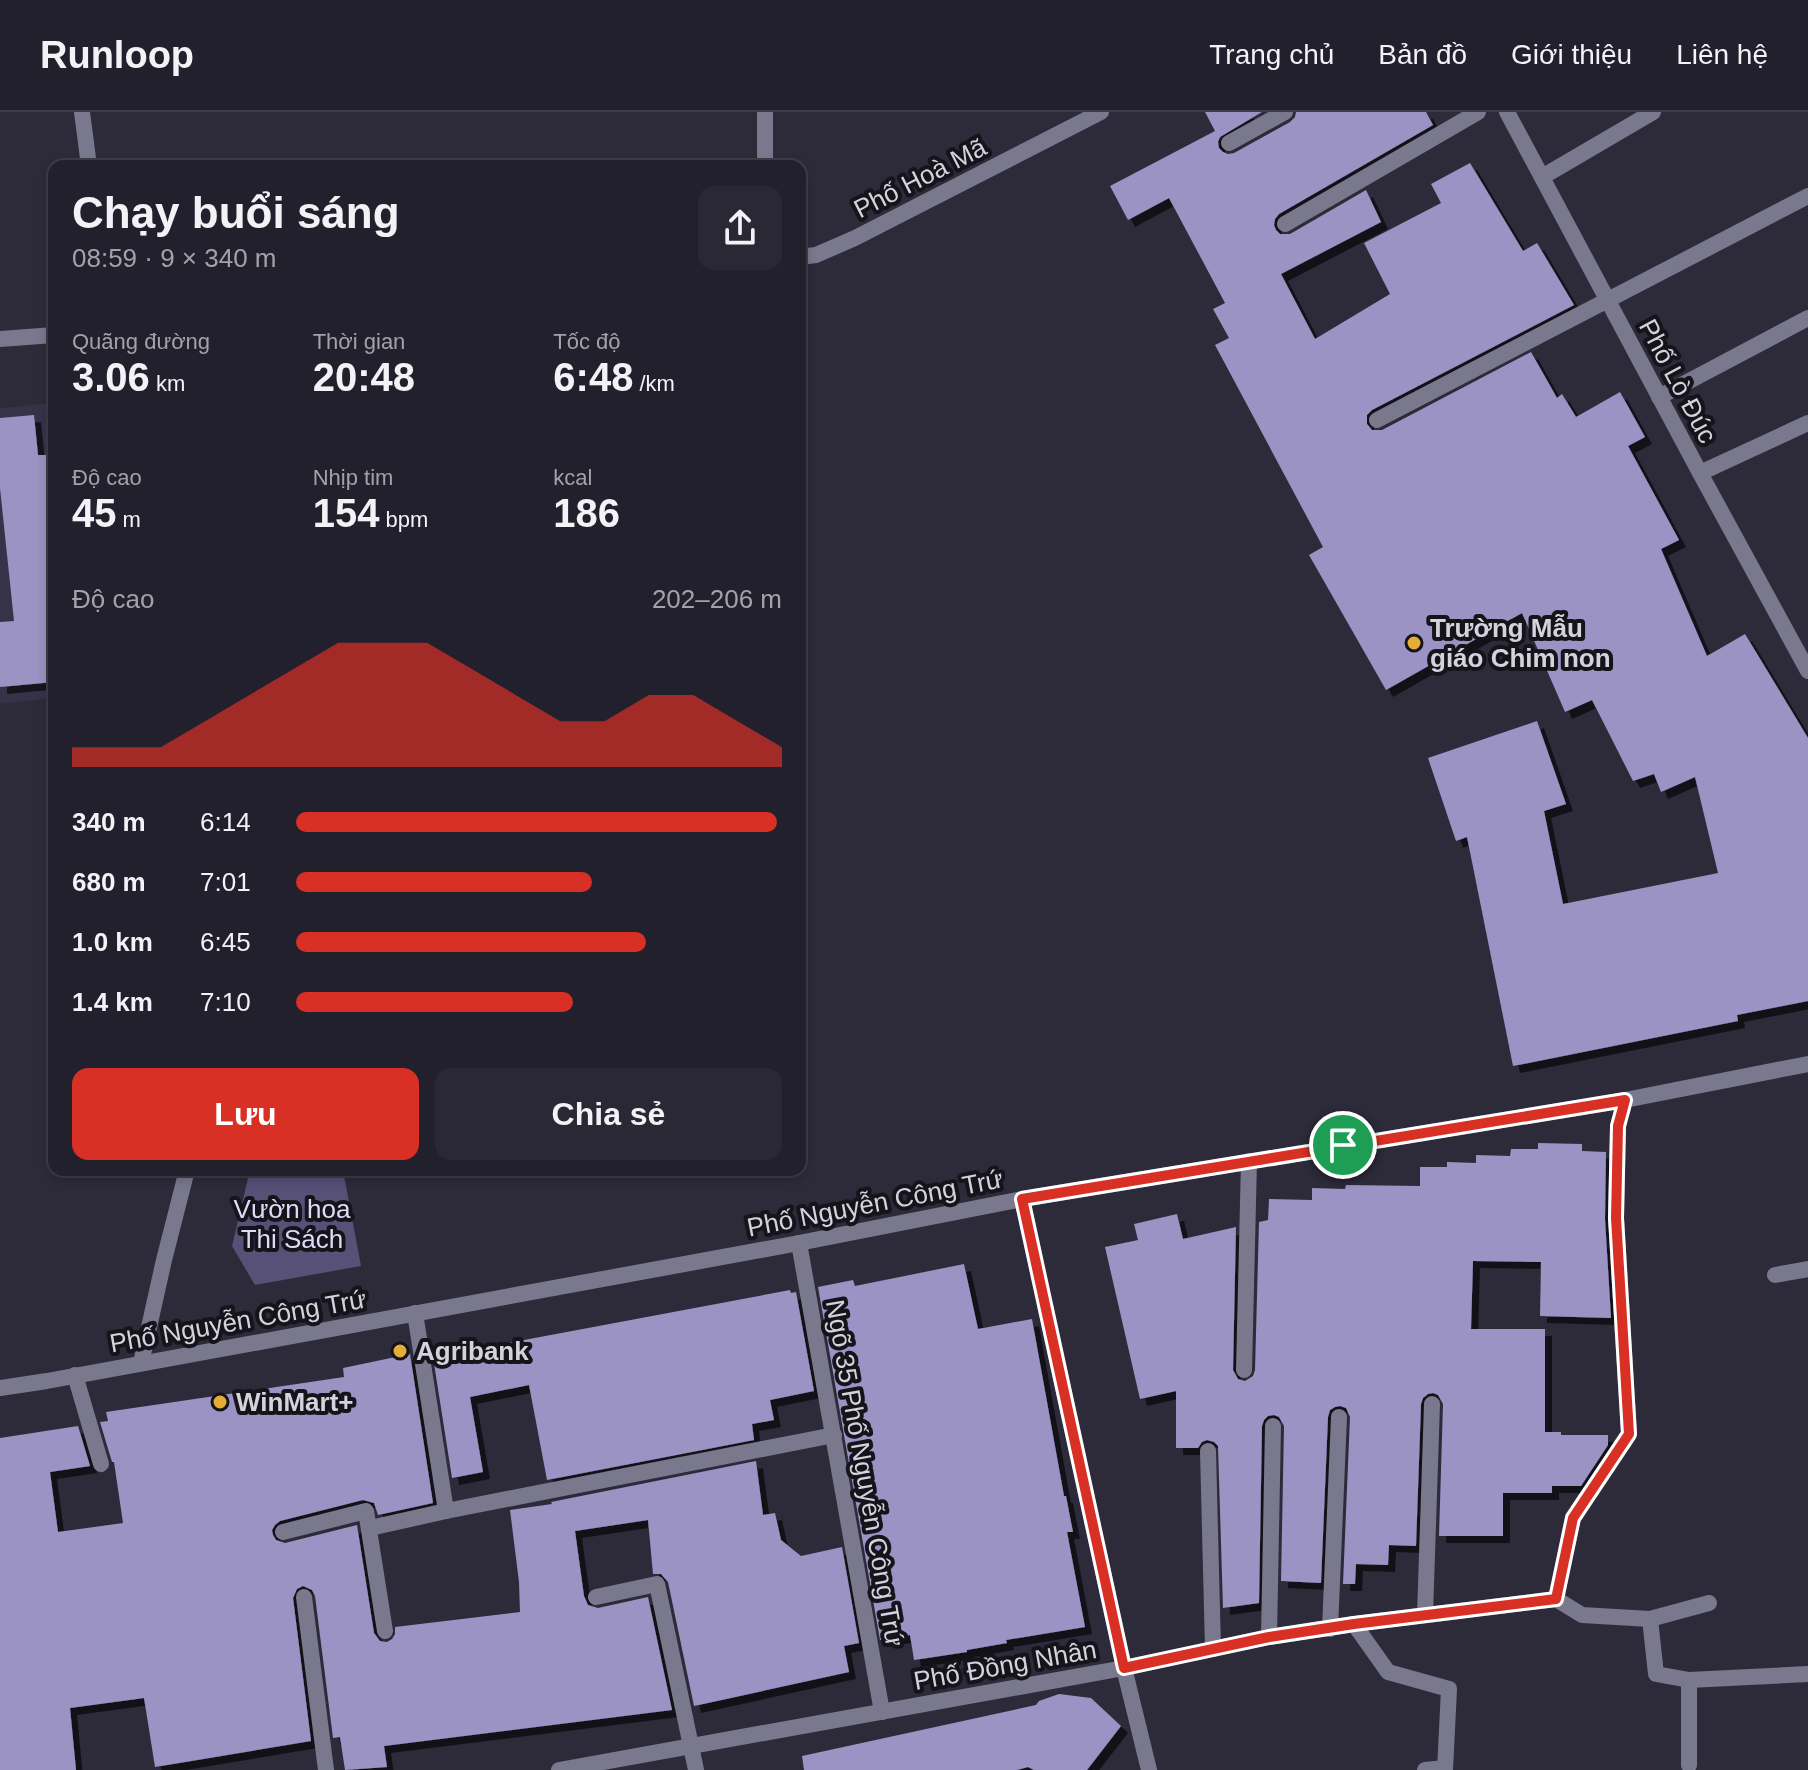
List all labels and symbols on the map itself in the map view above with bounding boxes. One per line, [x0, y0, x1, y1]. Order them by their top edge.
street label: Phố Hoà Mã [849, 132, 992, 224]
street label: Phố Lò Đúc [1633, 314, 1723, 448]
place label: Trường Mẫu giáo Chim non [1430, 613, 1611, 673]
marker: Trường Mẫu giáo Chim non [1405, 634, 1423, 652]
pin [1309, 1111, 1377, 1179]
street label: Phố Nguyễn Công Trứ [744, 1163, 1006, 1243]
park label: Vườn hoa Thi Sách [234, 1194, 351, 1254]
street label: Phố Nguyễn Công Trứ [107, 1284, 369, 1358]
street label: Ngõ 35 Phố Nguyễn Công Trứ [820, 1297, 910, 1649]
place label: Agribank [416, 1336, 529, 1366]
marker: Agribank [391, 1342, 409, 1360]
place label: WinMart+ [236, 1387, 354, 1417]
marker: WinMart+ [211, 1393, 229, 1411]
street label: Phố Đồng Nhân [911, 1634, 1099, 1696]

